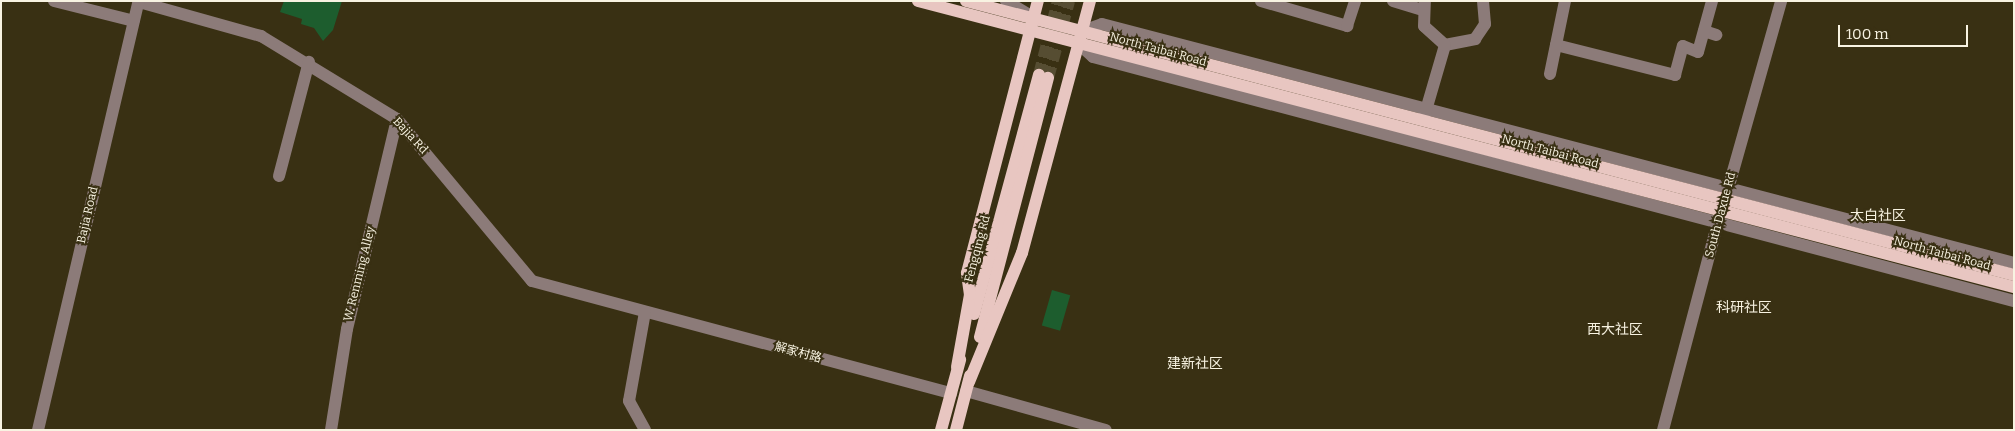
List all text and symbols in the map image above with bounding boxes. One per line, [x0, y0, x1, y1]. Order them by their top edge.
scale bar [1840, 15, 1970, 47]
text: 100 m [1846, 25, 1889, 43]
street label: North Taibai Road [1108, 30, 1208, 70]
street label: Bajia Rd [390, 115, 430, 157]
street label: North Taibai Road [1500, 132, 1600, 172]
street label: South Daxue Rd [1703, 171, 1739, 259]
street label: Bajia Road [74, 185, 102, 245]
district label: 太白社区 [1850, 208, 1906, 224]
street label: Fengqing Rd [962, 214, 994, 284]
street label: W. Renming Alley [341, 225, 379, 323]
street label: North Taibai Road [1892, 234, 1992, 274]
district label: 科研社区 [1716, 300, 1772, 316]
district label: 西大社区 [1587, 322, 1643, 338]
street label: 解家村路 [773, 340, 823, 366]
district label: 建新社区 [1167, 356, 1223, 372]

